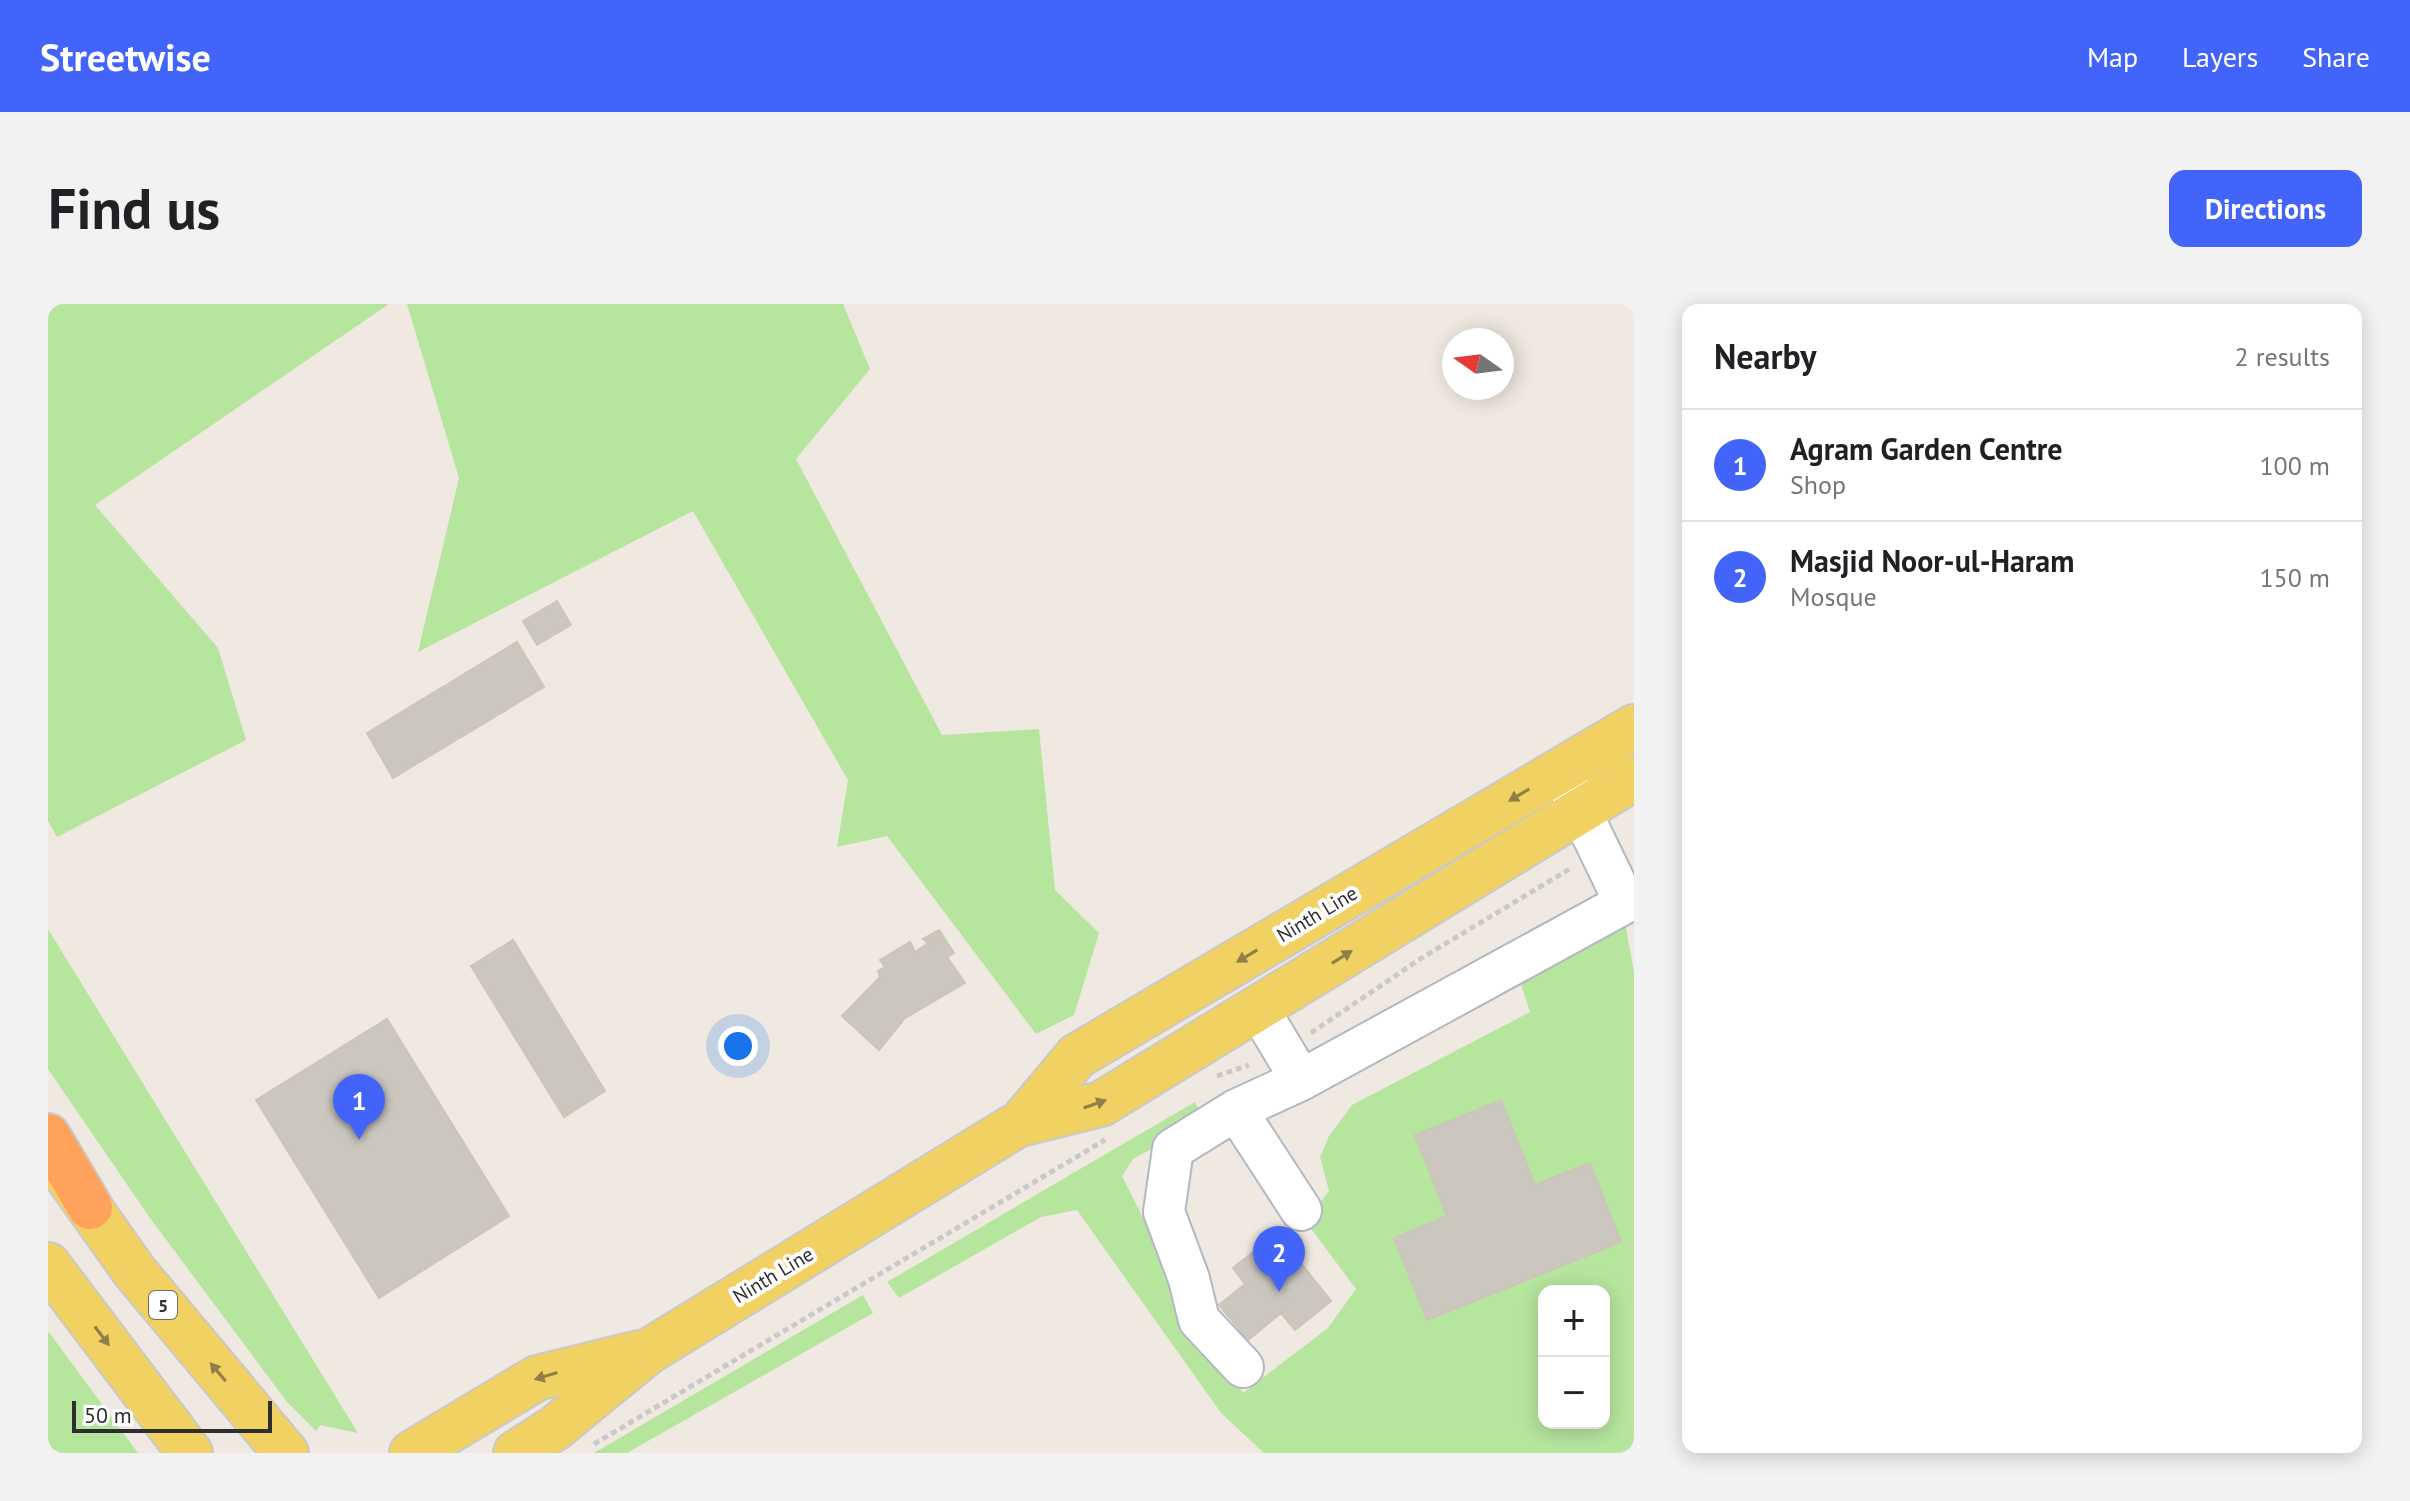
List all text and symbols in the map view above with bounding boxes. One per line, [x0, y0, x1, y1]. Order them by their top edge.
text: Streetwise [40, 32, 211, 81]
text: Map [2087, 38, 2138, 75]
text: Layers [2182, 38, 2258, 75]
text: Share [2302, 38, 2370, 75]
button: Directions [2169, 170, 2362, 247]
text: Find us [48, 172, 220, 244]
north arrow [1442, 328, 1514, 400]
text: Nearby [1714, 334, 1816, 378]
text: 2 results [2235, 340, 2330, 373]
text: Agram Garden Centre [1790, 429, 2063, 468]
text: 1 [1733, 449, 1747, 482]
text: 100 m [2259, 449, 2330, 482]
text: Shop [1790, 468, 1846, 501]
text: Masjid Noor-ul-Haram [1790, 541, 2074, 580]
text: 2 [1733, 561, 1747, 594]
text: 150 m [2259, 561, 2330, 594]
text: Mosque [1790, 580, 1877, 613]
one-way arrow [1508, 788, 1530, 802]
street label: Ninth Line [1272, 880, 1362, 948]
one-way arrow [1236, 949, 1258, 963]
one-way arrow [1331, 950, 1353, 964]
your location [718, 1026, 758, 1066]
pin: 1 [333, 1074, 385, 1140]
one-way arrow [1083, 1097, 1107, 1109]
pin: 2 [1253, 1226, 1305, 1292]
street label: Ninth Line [728, 1241, 818, 1309]
map controls [1538, 1285, 1610, 1429]
button: + [1538, 1285, 1610, 1357]
road number: 5 [149, 1291, 177, 1319]
one-way arrow [93, 1326, 109, 1346]
button: − [1538, 1357, 1610, 1429]
one-way arrow [210, 1362, 227, 1382]
one-way arrow [534, 1370, 558, 1383]
scale bar [72, 1397, 272, 1433]
text: 50 m [84, 1401, 132, 1429]

